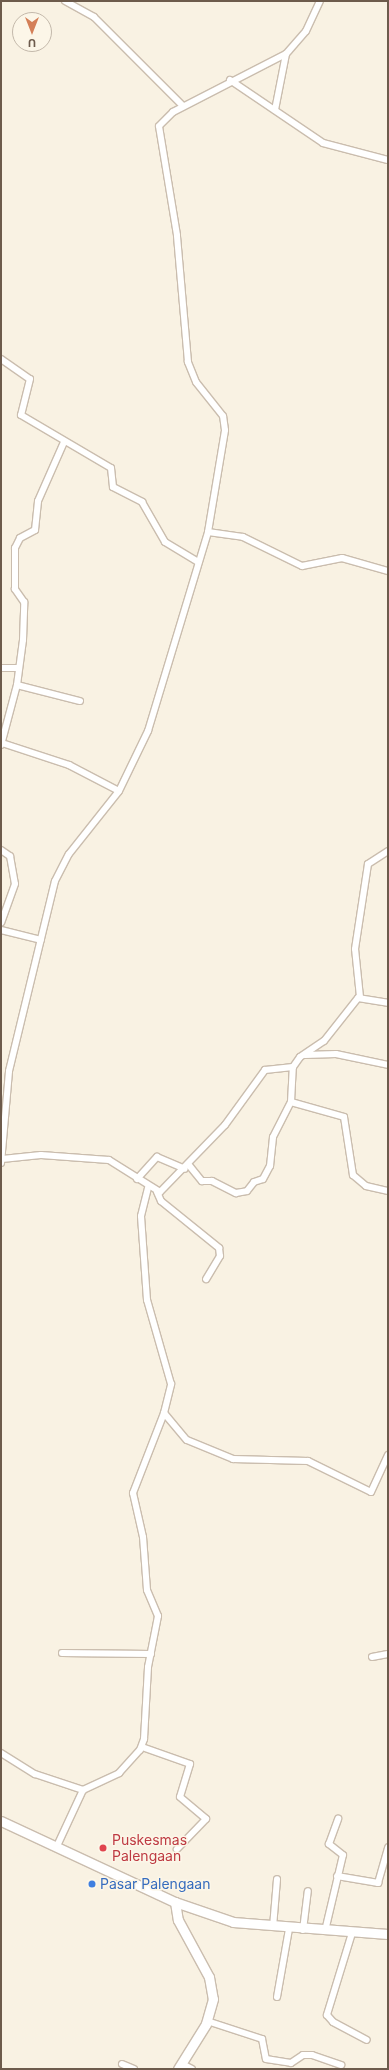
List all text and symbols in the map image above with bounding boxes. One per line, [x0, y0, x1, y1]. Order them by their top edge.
north arrow [12, 12, 52, 52]
text: U [28, 36, 36, 50]
place label: Puskesmas Palengaan [112, 1832, 187, 1864]
marker: Puskesmas Palengaan [97, 1842, 109, 1854]
place label: Pasar Palengaan [100, 1876, 210, 1892]
marker: Pasar Palengaan [87, 1879, 97, 1889]

